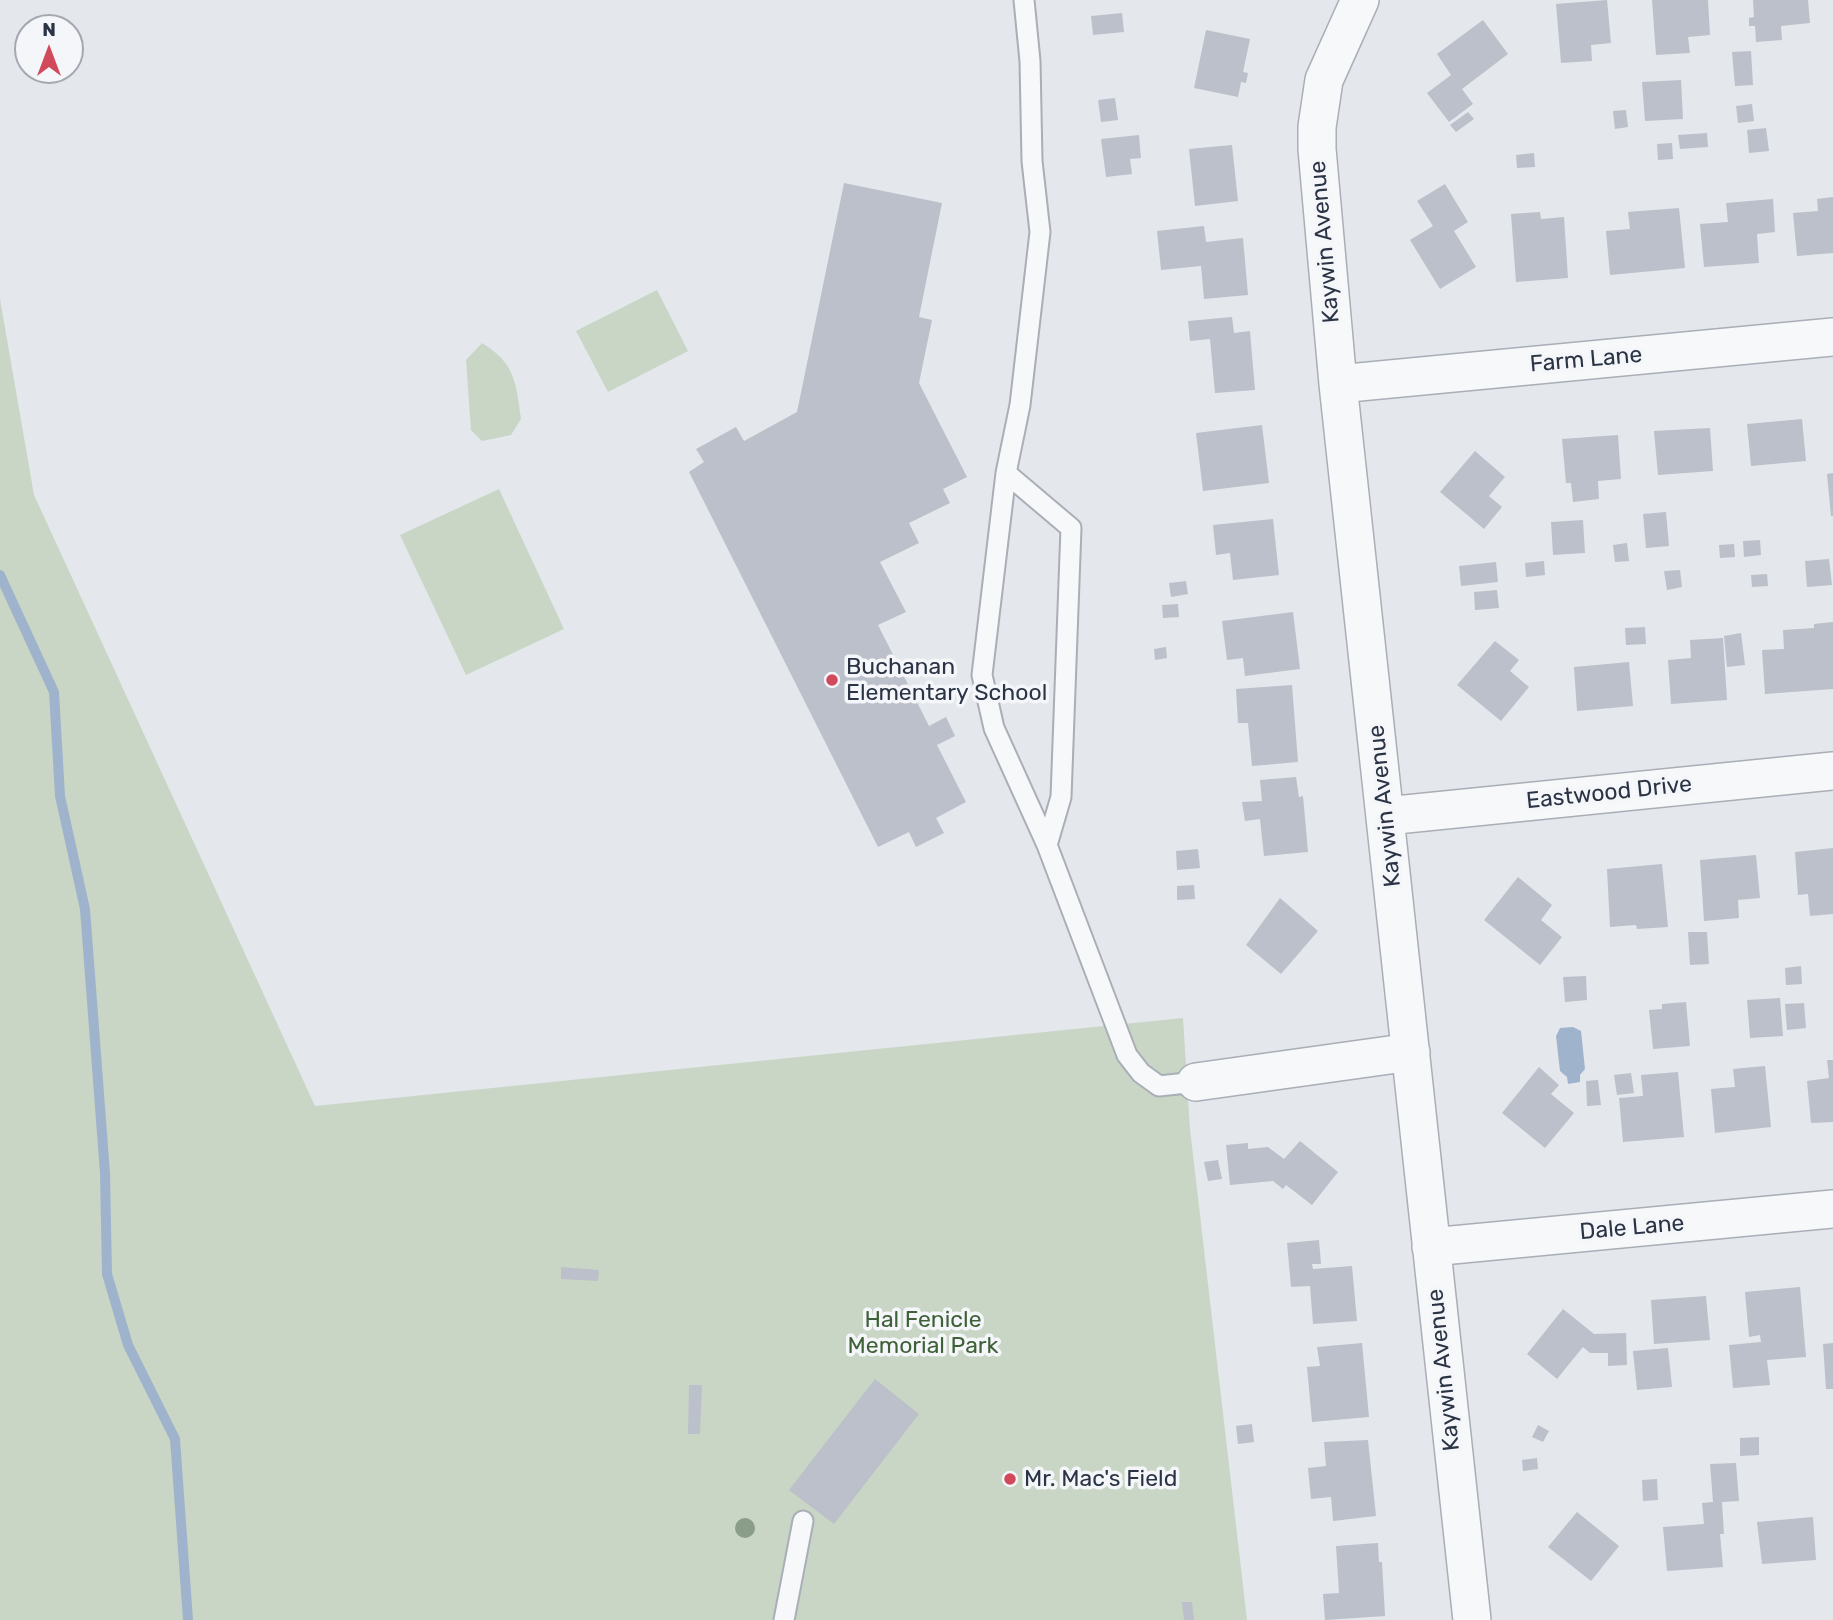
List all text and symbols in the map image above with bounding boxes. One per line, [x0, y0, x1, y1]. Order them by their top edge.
north arrow [14, 14, 84, 84]
text: N [42, 18, 56, 41]
street label: Kaywin Avenue [1304, 160, 1346, 324]
street label: Farm Lane [1529, 341, 1643, 379]
place label: Buchanan Elementary School [846, 653, 1047, 707]
marker: Buchanan Elementary School [824, 672, 840, 688]
street label: Kaywin Avenue [1363, 724, 1407, 888]
street label: Eastwood Drive [1525, 771, 1693, 815]
street label: Dale Lane [1578, 1210, 1686, 1246]
street label: Kaywin Avenue [1422, 1288, 1466, 1452]
park label: Hal Fenicle Memorial Park [848, 1306, 998, 1360]
place label: Mr. Mac's Field [1024, 1465, 1177, 1493]
marker: Mr. Mac's Field [1002, 1471, 1018, 1487]

